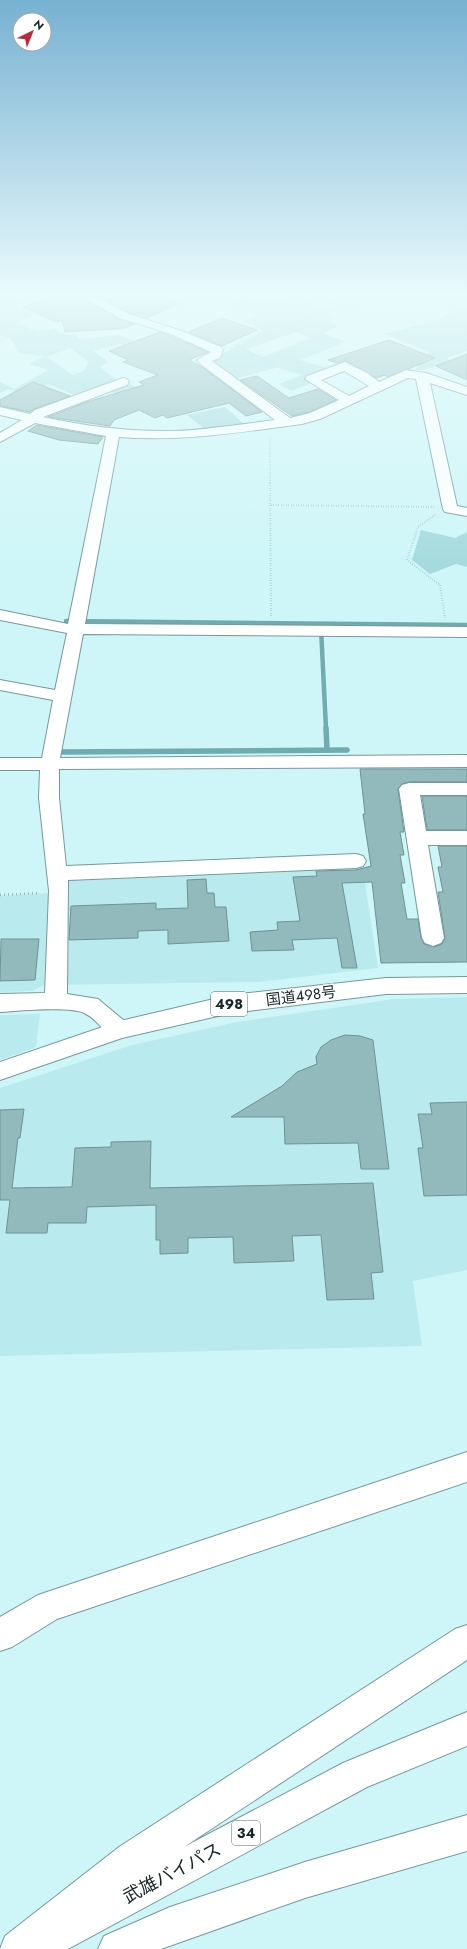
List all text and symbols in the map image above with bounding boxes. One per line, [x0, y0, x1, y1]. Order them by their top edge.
north arrow [12, 12, 52, 52]
text: N [30, 16, 47, 34]
street label: 国道498号 [265, 981, 337, 1011]
road number: 498 [211, 992, 247, 1016]
road number: 34 [232, 1821, 260, 1845]
street label: 武雄バイパス [118, 1836, 226, 1910]

